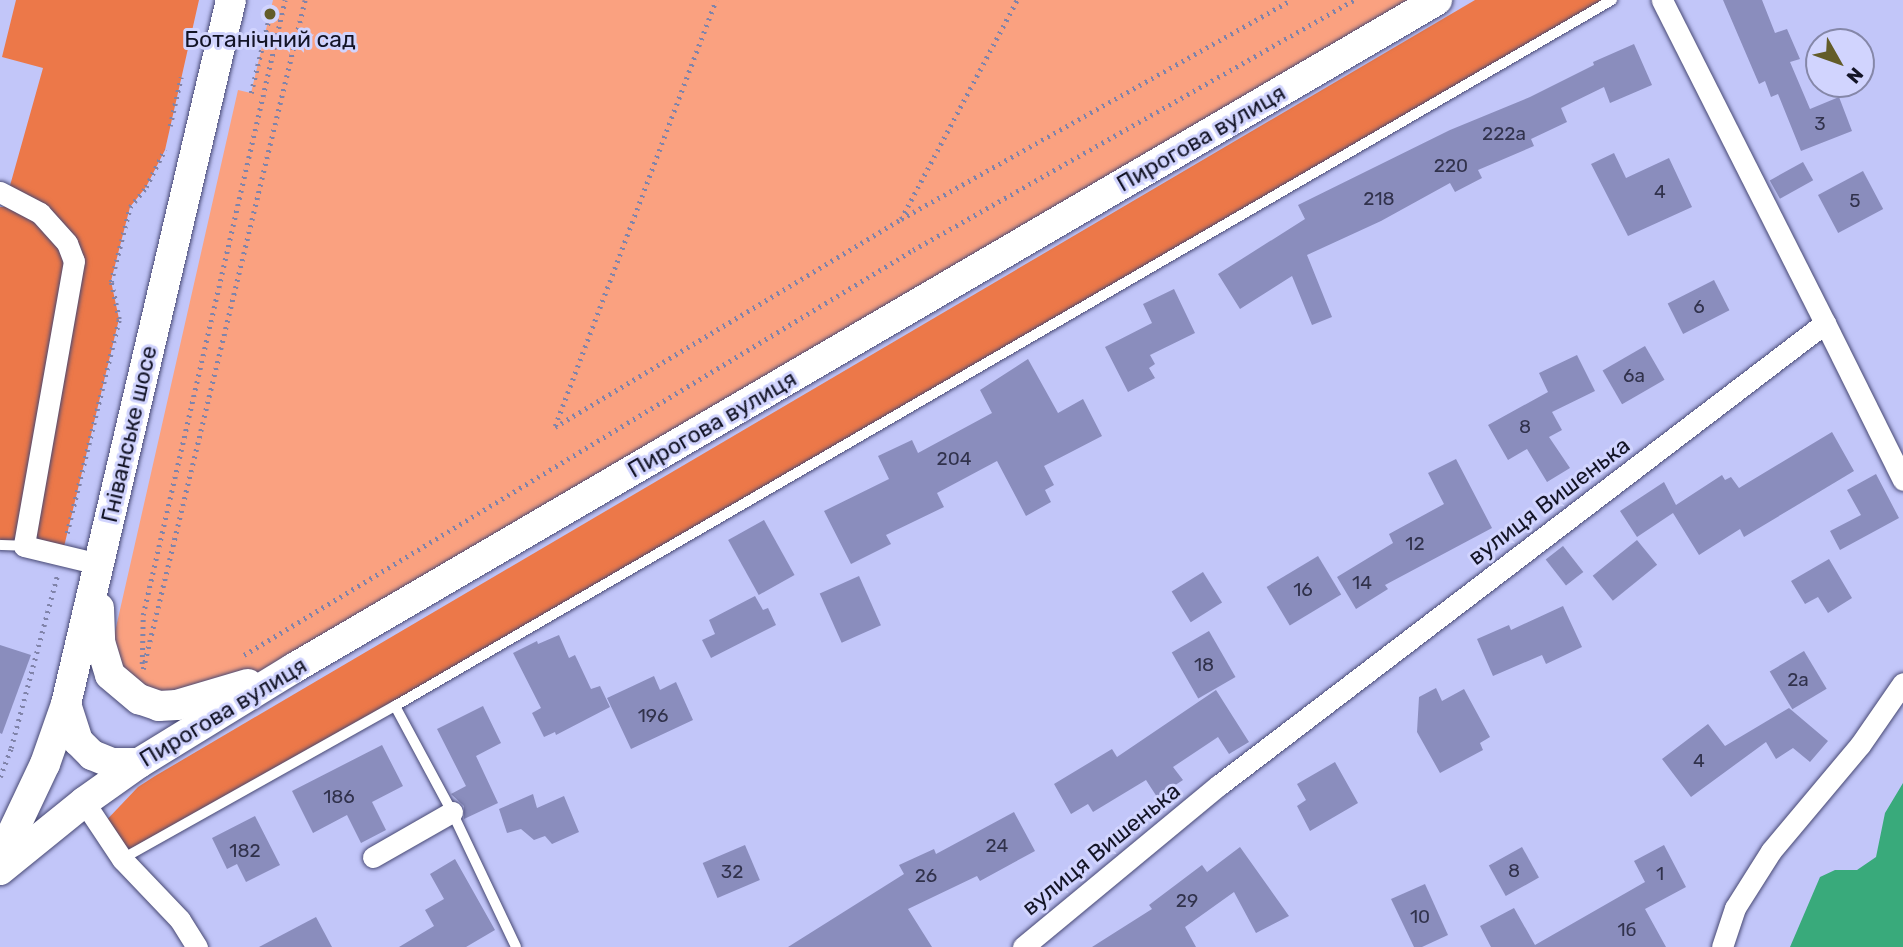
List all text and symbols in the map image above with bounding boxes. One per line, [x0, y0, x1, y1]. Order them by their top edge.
marker: Ботанічний сад [262, 6, 278, 22]
place label: Ботанічний сад [184, 25, 356, 53]
north arrow [1805, 28, 1875, 98]
text: N [1842, 63, 1868, 88]
street label: Пирогова вулиця [1112, 78, 1290, 198]
house number: 3 [1814, 113, 1826, 135]
house number: 222а [1482, 123, 1526, 145]
house number: 220 [1434, 155, 1468, 177]
house number: 4 [1654, 181, 1666, 203]
house number: 218 [1363, 188, 1395, 210]
house number: 5 [1849, 190, 1861, 212]
house number: 6 [1693, 296, 1705, 318]
street label: Гніванське шосе [95, 343, 163, 525]
street label: Пирогова вулиця [623, 364, 801, 484]
house number: 6а [1623, 365, 1645, 387]
house number: 8 [1519, 416, 1531, 438]
street label: вулиця Вишенька [1463, 431, 1635, 571]
house number: 204 [936, 448, 972, 470]
house number: 12 [1405, 533, 1425, 555]
house number: 14 [1352, 572, 1372, 594]
house number: 16 [1293, 579, 1313, 601]
street label: Пирогова вулиця [134, 651, 312, 773]
house number: 18 [1194, 654, 1214, 676]
house number: 2а [1787, 669, 1809, 691]
house number: 196 [638, 705, 668, 727]
house number: 4 [1693, 750, 1705, 772]
street label: вулиця Вишенька [1016, 777, 1186, 921]
house number: 186 [323, 786, 355, 808]
house number: 24 [986, 835, 1008, 857]
house number: 182 [229, 840, 261, 862]
house number: 8 [1508, 860, 1520, 882]
house number: 32 [721, 861, 743, 883]
house number: 1 [1656, 863, 1664, 885]
house number: 26 [915, 865, 937, 887]
house number: 29 [1176, 890, 1198, 912]
house number: 10 [1410, 906, 1430, 928]
house number: 1б [1617, 919, 1637, 941]

